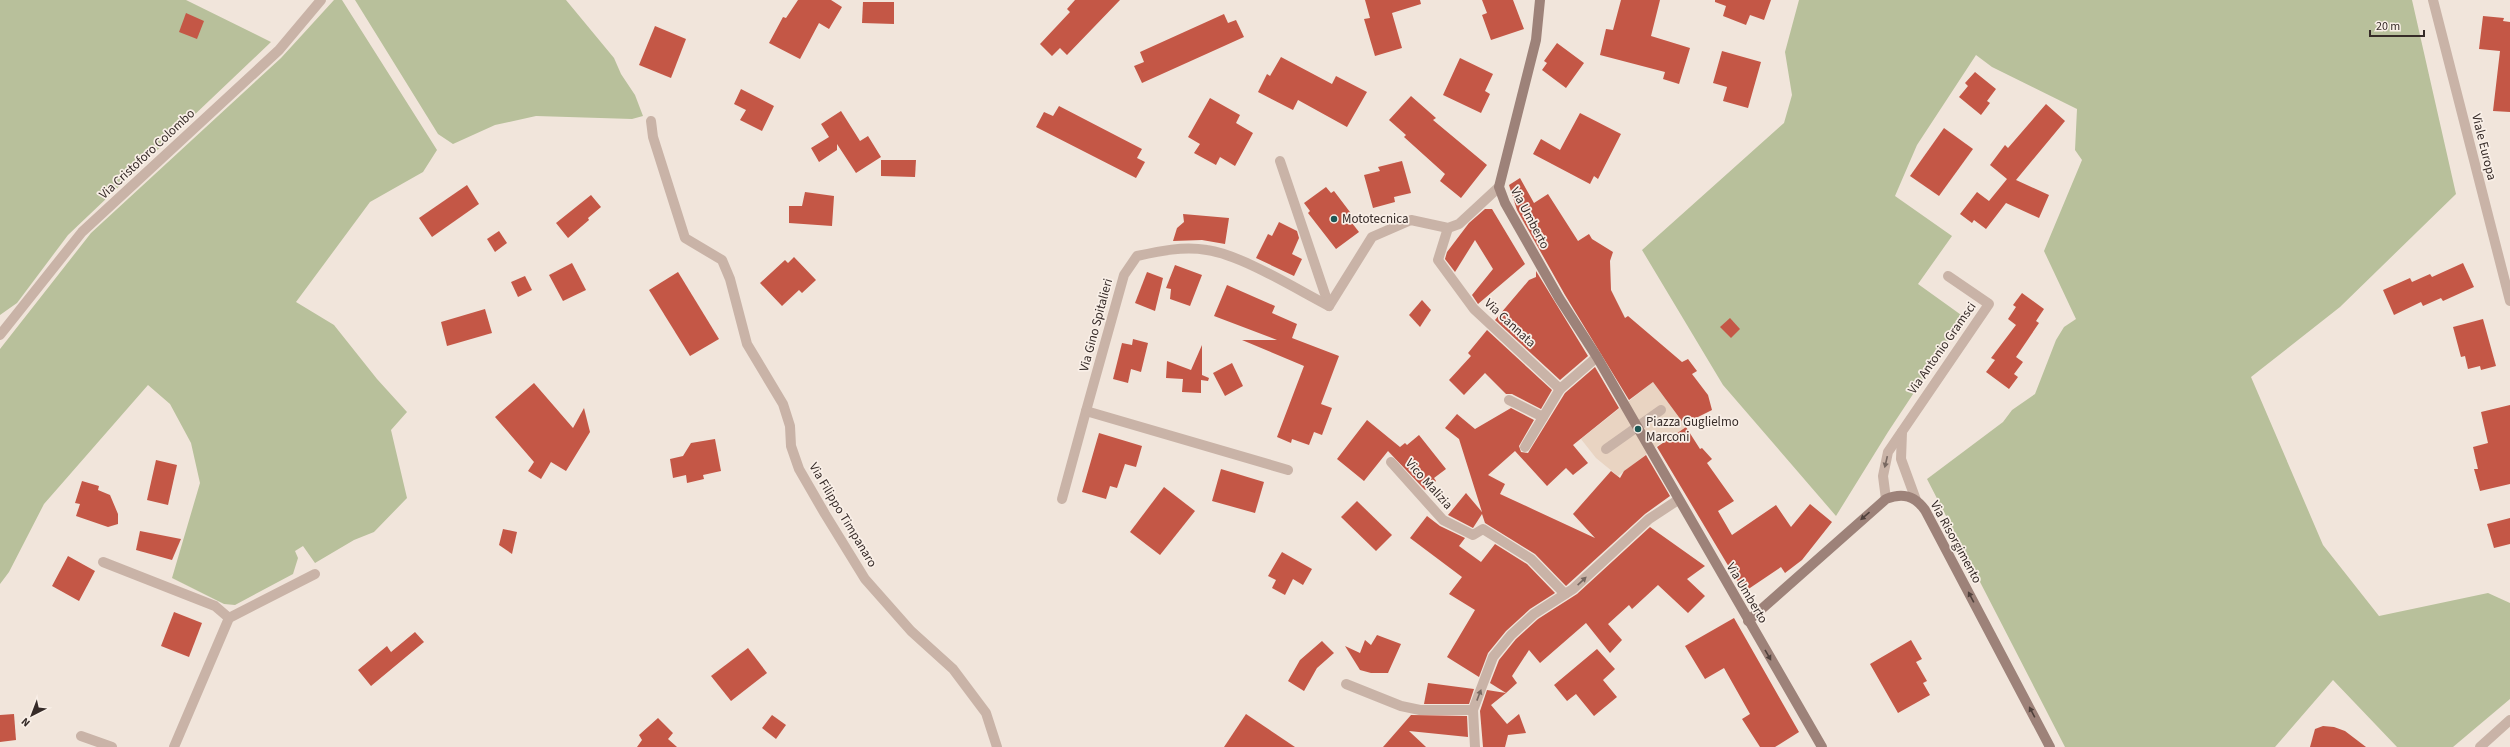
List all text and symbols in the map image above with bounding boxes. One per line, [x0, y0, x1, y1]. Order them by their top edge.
scale bar [2370, 12, 2424, 38]
text: 20 m [2376, 18, 2400, 35]
street label: Via Cristoforo Colombo [95, 105, 199, 203]
street label: Viale Europa [2467, 112, 2501, 182]
street label: Via Umberto [1506, 184, 1554, 252]
place label: Mototecnica [1342, 210, 1409, 228]
marker: Mototecnica [1329, 214, 1339, 224]
street label: Via Gino Spitalieri [1075, 276, 1117, 374]
street label: Via Cannata [1480, 294, 1540, 352]
street label: Via Antonio Gramsci [1903, 298, 1981, 398]
place label: Piazza Guglielmo Marconi [1646, 413, 1739, 446]
marker: Piazza Guglielmo Marconi [1633, 424, 1643, 434]
street label: Vico Malizia [1401, 455, 1457, 513]
one-way arrow [1883, 455, 1889, 468]
street label: Via Filippo Timpanaro [805, 459, 881, 571]
street label: Via Risorgimento [1926, 497, 1986, 587]
one-way arrow [1859, 512, 1870, 521]
street label: Via Umberto [1722, 559, 1772, 627]
one-way arrow [1577, 577, 1586, 586]
one-way arrow [1968, 592, 1974, 603]
one-way arrow [1764, 649, 1771, 661]
one-way arrow [1476, 689, 1482, 701]
north arrow [12, 695, 52, 735]
one-way arrow [2028, 707, 2035, 718]
text: N [18, 714, 33, 730]

